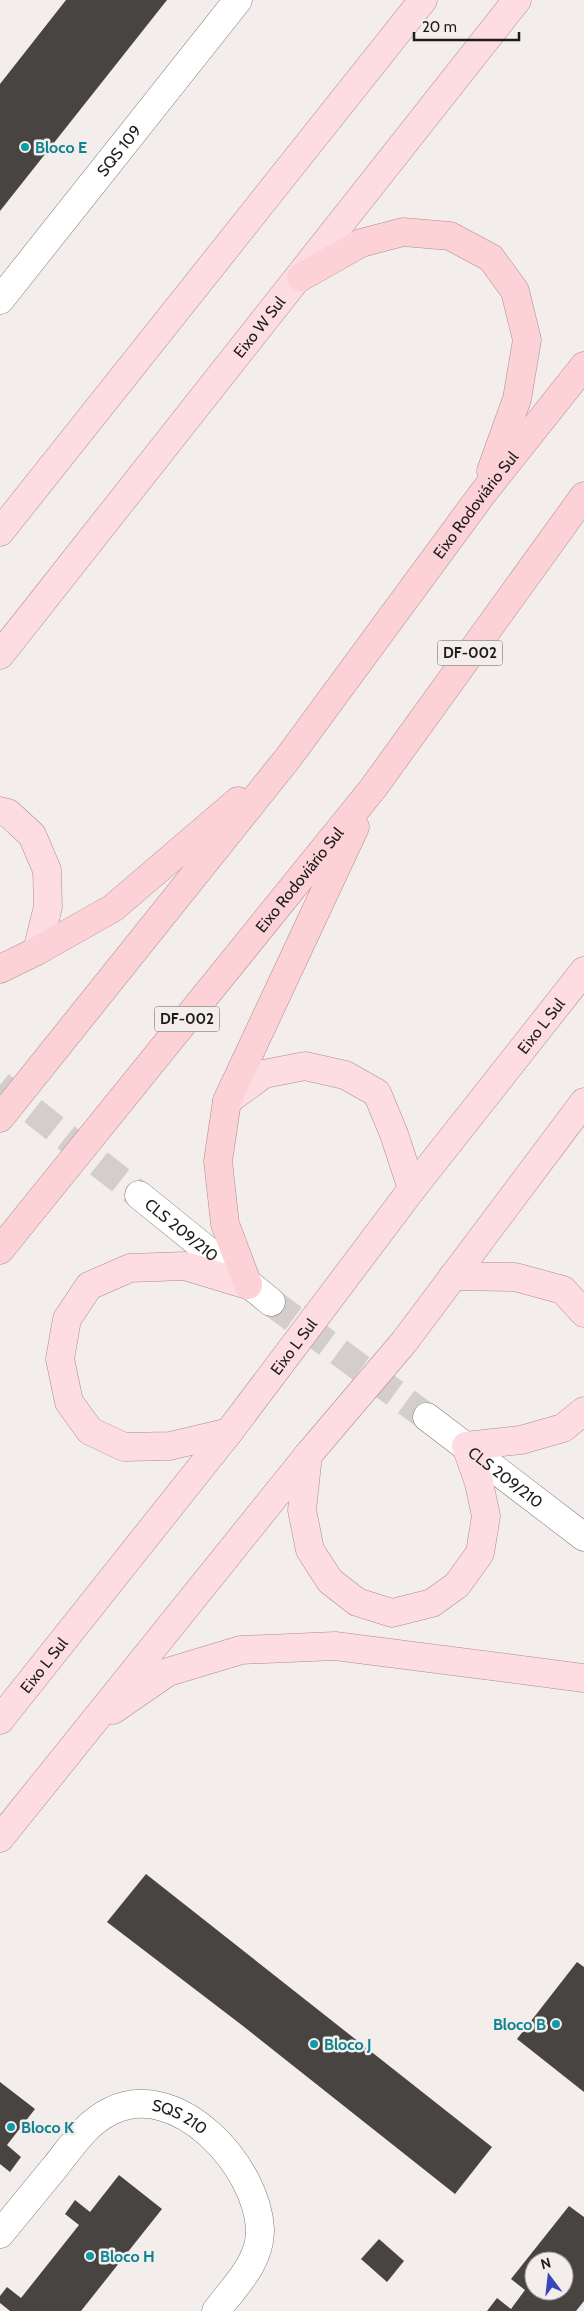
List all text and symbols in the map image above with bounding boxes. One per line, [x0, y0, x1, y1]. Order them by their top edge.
scale bar [414, 10, 519, 42]
text: 20 m [422, 18, 457, 36]
street label: SQS 109 [93, 121, 145, 180]
place label: Bloco E [35, 138, 87, 157]
marker: Bloco E [19, 141, 31, 153]
street label: Eixo W Sul [229, 293, 289, 362]
street label: Eixo Rodoviário Sul [429, 448, 522, 562]
road number: DF-002 [438, 640, 502, 666]
street label: Eixo Rodoviário Sul [251, 824, 348, 936]
street label: Eixo L Sul [513, 994, 569, 1058]
road number: DF-002 [154, 1006, 220, 1032]
street label: CLS 209/210 [141, 1195, 222, 1265]
street label: Eixo L Sul [267, 1315, 321, 1379]
street label: CLS 209/210 [464, 1443, 546, 1512]
street label: Eixo L Sul [16, 1634, 72, 1697]
place label: Bloco B [493, 2015, 546, 2034]
marker: Bloco B [550, 2018, 562, 2030]
place label: Bloco J [324, 2035, 372, 2054]
marker: Bloco J [308, 2038, 320, 2050]
street label: SQS 210 [151, 2096, 211, 2138]
place label: Bloco K [21, 2118, 74, 2137]
marker: Bloco K [5, 2121, 17, 2133]
place label: Bloco H [100, 2247, 155, 2266]
marker: Bloco H [84, 2250, 96, 2262]
north arrow [524, 2251, 574, 2301]
text: N [539, 2253, 553, 2273]

